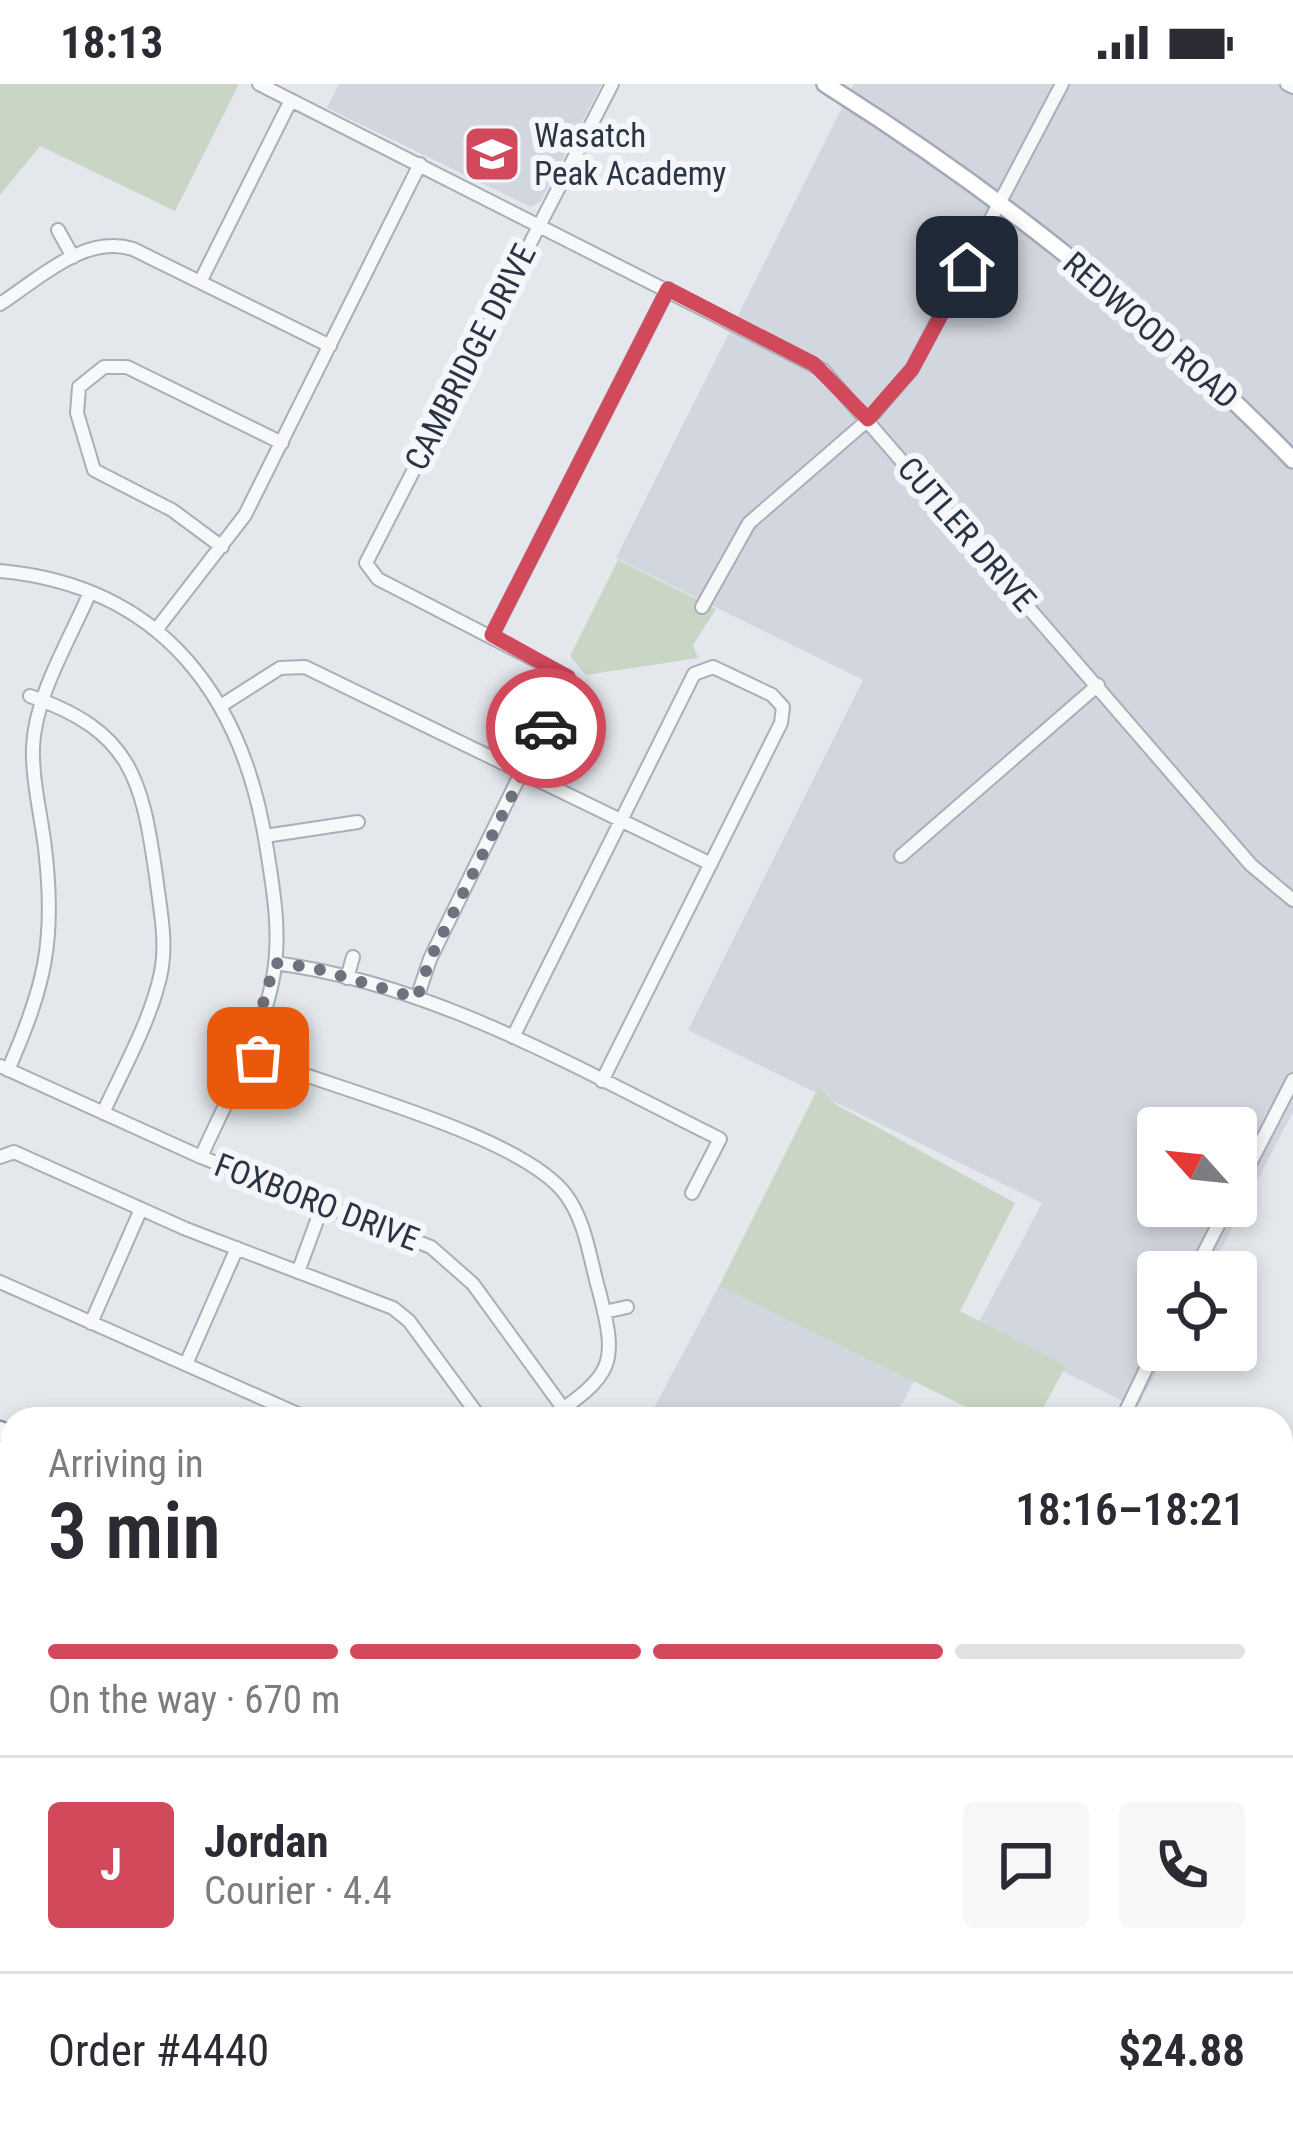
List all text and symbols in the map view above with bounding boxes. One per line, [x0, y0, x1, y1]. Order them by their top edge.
text: 18:13 [60, 16, 163, 69]
place label: Wasatch Peak Academy [534, 116, 727, 193]
school or university icon: Wasatch Peak Academy [461, 123, 523, 185]
pin [916, 216, 1018, 318]
icon: home [934, 234, 1000, 300]
street label: CAMBRIDGE DRIVE [396, 238, 544, 476]
street label: REDWOOD ROAD [1056, 243, 1246, 417]
street label: CUTLER DRIVE [890, 449, 1044, 619]
courier [486, 668, 606, 788]
icon: car [513, 695, 579, 761]
pin [207, 1007, 309, 1109]
icon: bag [225, 1025, 291, 1091]
north arrow [1137, 1107, 1257, 1227]
map controls [1137, 1107, 1257, 1371]
street label: FOXBORO DRIVE [209, 1145, 425, 1259]
button: locate [1137, 1251, 1257, 1371]
text: Arriving in [48, 1441, 204, 1487]
text: 18:16–18:21 [1015, 1483, 1245, 1536]
text: 3 min [48, 1486, 221, 1577]
text: On the way · 670 m [48, 1677, 340, 1723]
button: chat [963, 1802, 1089, 1928]
button: phone [1119, 1802, 1245, 1928]
text: Jordan [204, 1815, 329, 1868]
text: J [100, 1838, 122, 1891]
text: Courier · 4.4 [204, 1868, 392, 1914]
text: Order #4440 [48, 2024, 269, 2077]
text: $24.88 [1118, 2024, 1245, 2077]

